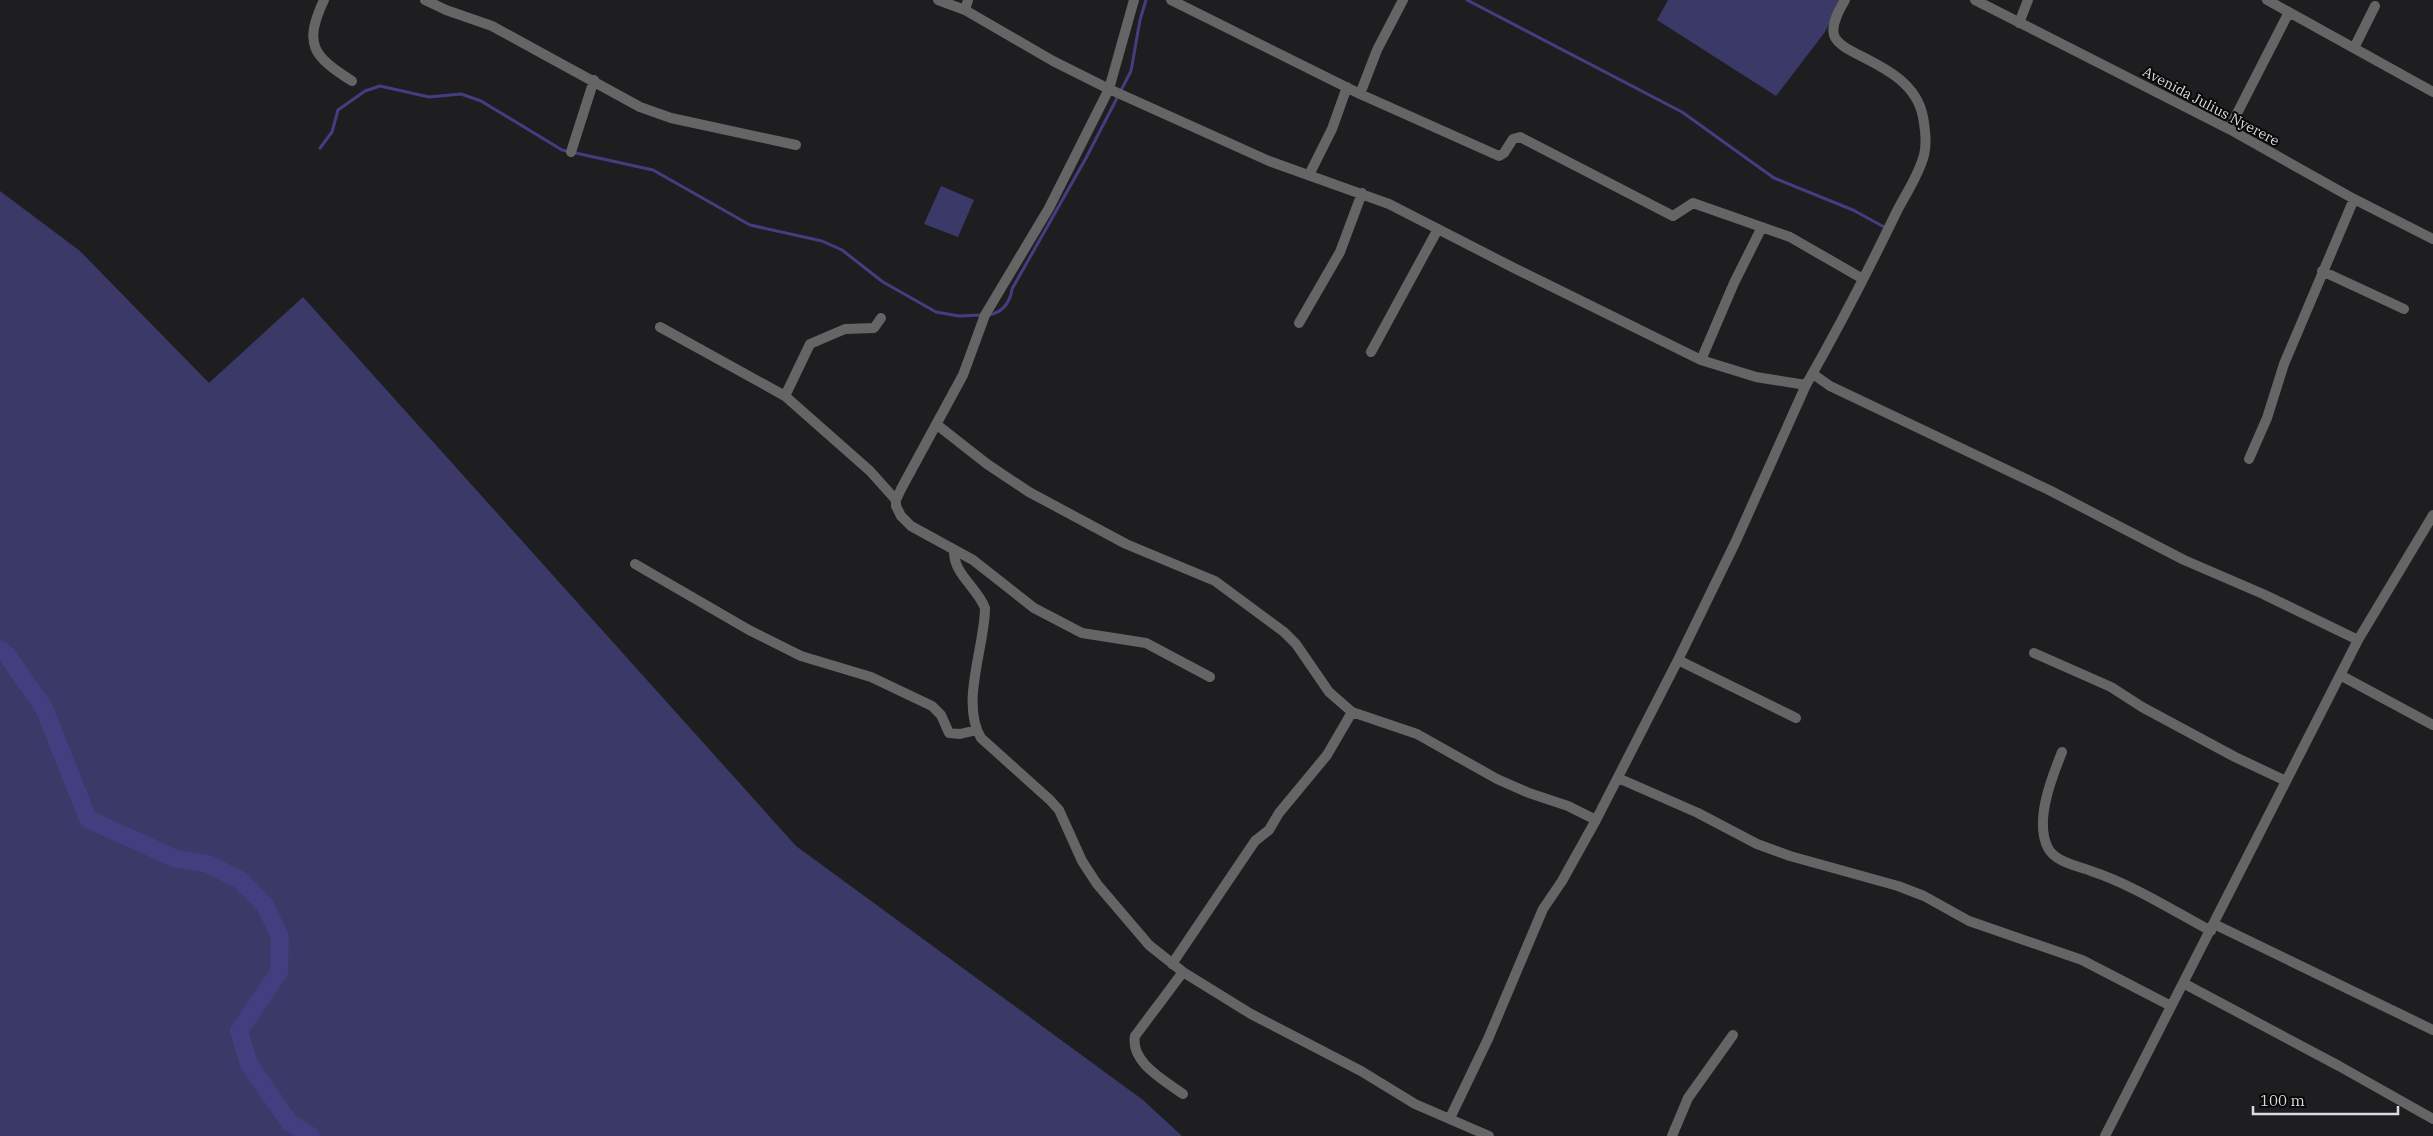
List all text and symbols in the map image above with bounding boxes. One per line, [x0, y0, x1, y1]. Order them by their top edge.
street label: Avenida Julius Nyerere [2140, 62, 2282, 150]
scale bar [2253, 1084, 2398, 1116]
text: 100 m [2260, 1091, 2305, 1110]

